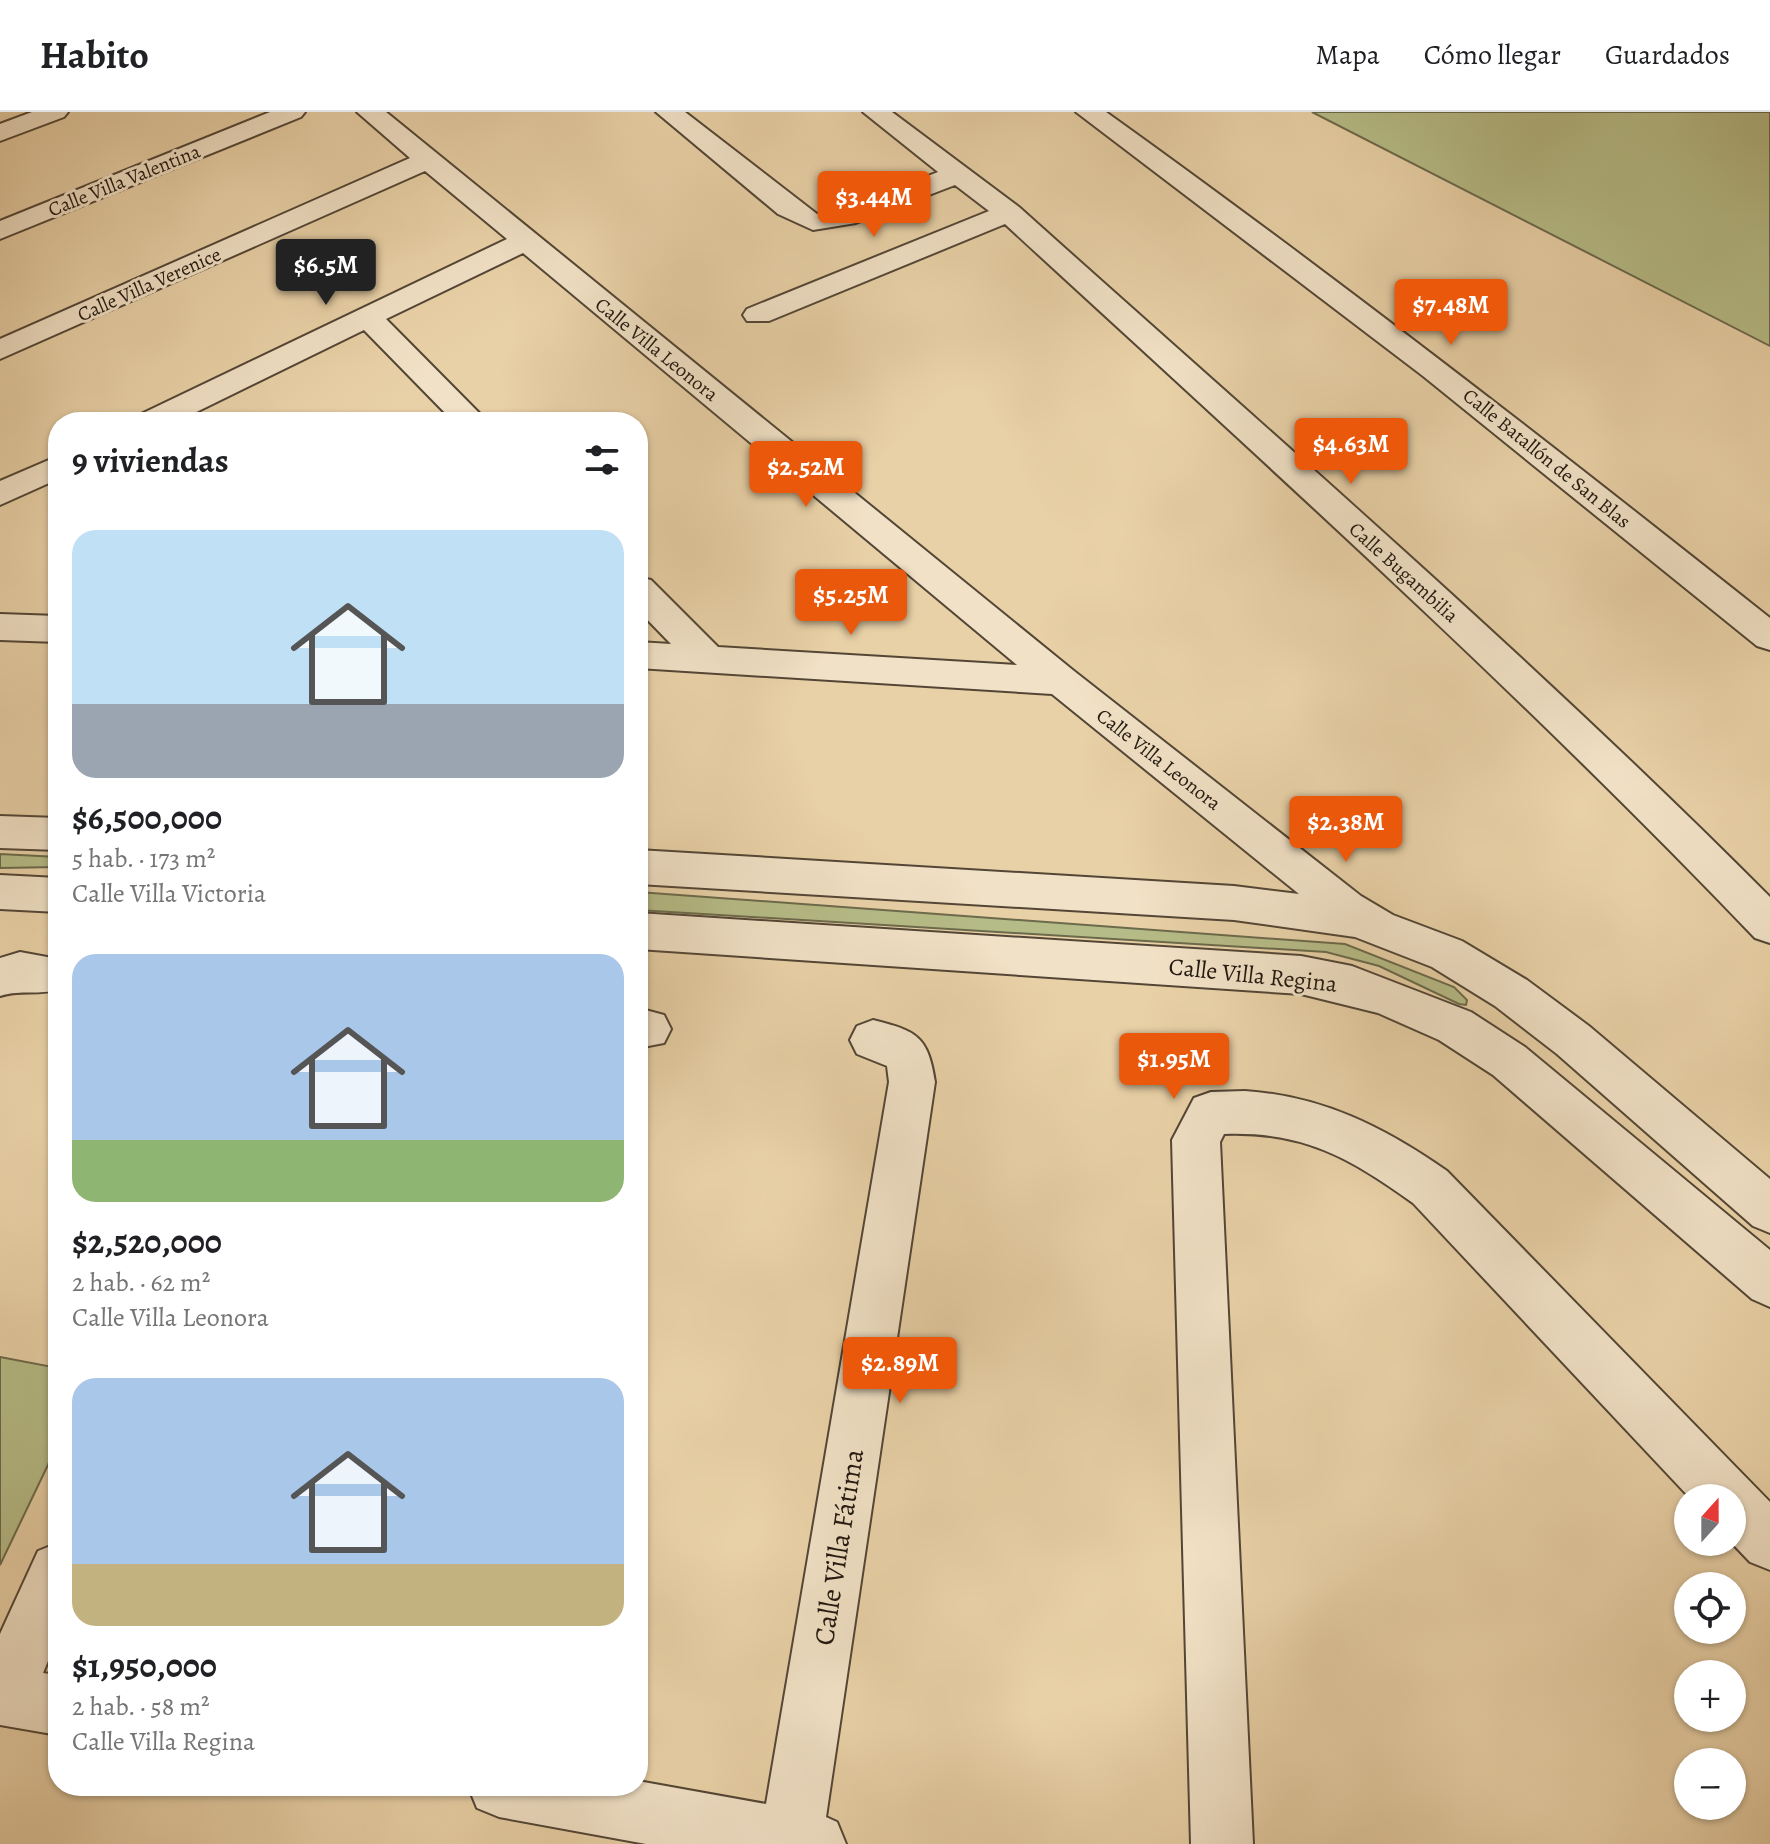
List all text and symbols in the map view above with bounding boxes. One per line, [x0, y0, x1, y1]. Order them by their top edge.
text: Habito [40, 29, 149, 81]
text: Mapa [1316, 36, 1380, 74]
text: Cómo llegar [1424, 36, 1561, 74]
text: Guardados [1605, 36, 1730, 74]
street label: Calle Villa Valentina [44, 137, 205, 223]
pin: $3.44M [809, 171, 939, 239]
text: $3.44M [836, 179, 912, 214]
pin: $6.5M [270, 239, 382, 307]
street label: Calle Villa Verenice [73, 241, 225, 328]
text: $6.5M [294, 247, 358, 282]
pin: $7.48M [1386, 279, 1516, 347]
text: $7.48M [1413, 287, 1489, 322]
street label: Calle Villa Leonora [589, 291, 725, 408]
street label: Calle Batallón de San Blas [1457, 382, 1636, 535]
pin: $4.63M [1286, 418, 1416, 486]
text: $4.63M [1313, 426, 1389, 461]
text: 9 viviendas [72, 437, 229, 484]
icon: filters [580, 438, 624, 482]
pin: $2.52M [741, 441, 871, 509]
text: $2.52M [767, 449, 845, 484]
street label: Calle Bugambilia [1343, 516, 1465, 629]
pin: $5.25M [786, 569, 916, 637]
text: $5.25M [813, 577, 889, 612]
icon: home [276, 582, 420, 726]
street label: Calle Villa Leonora [1091, 702, 1227, 817]
text: $6,500,000 [72, 794, 222, 841]
pin: $2.38M [1281, 796, 1411, 864]
text: $2.38M [1307, 804, 1385, 839]
text: 5 hab. · 173 m² [72, 841, 215, 876]
text: Calle Villa Victoria [72, 876, 266, 911]
street label: Calle Villa Regina [1167, 950, 1340, 1000]
icon: home [276, 1006, 420, 1150]
pin: $1.95M [1109, 1033, 1239, 1101]
text: $1.95M [1137, 1041, 1211, 1076]
text: $2,520,000 [72, 1218, 222, 1265]
text: 2 hab. · 62 m² [72, 1265, 210, 1300]
text: Calle Villa Leonora [72, 1300, 269, 1335]
pin: $2.89M [835, 1337, 965, 1405]
text: $2.89M [861, 1345, 939, 1380]
icon: home [276, 1430, 420, 1574]
street label: Calle Villa Fátima [805, 1446, 873, 1648]
north arrow [1674, 1484, 1746, 1556]
map controls [1674, 1484, 1746, 1820]
button: locate [1674, 1572, 1746, 1644]
text: $1,950,000 [72, 1642, 217, 1689]
button: + [1674, 1660, 1746, 1732]
text: 2 hab. · 58 m² [72, 1689, 210, 1724]
text: Calle Villa Regina [72, 1724, 255, 1759]
button: − [1674, 1748, 1746, 1820]

